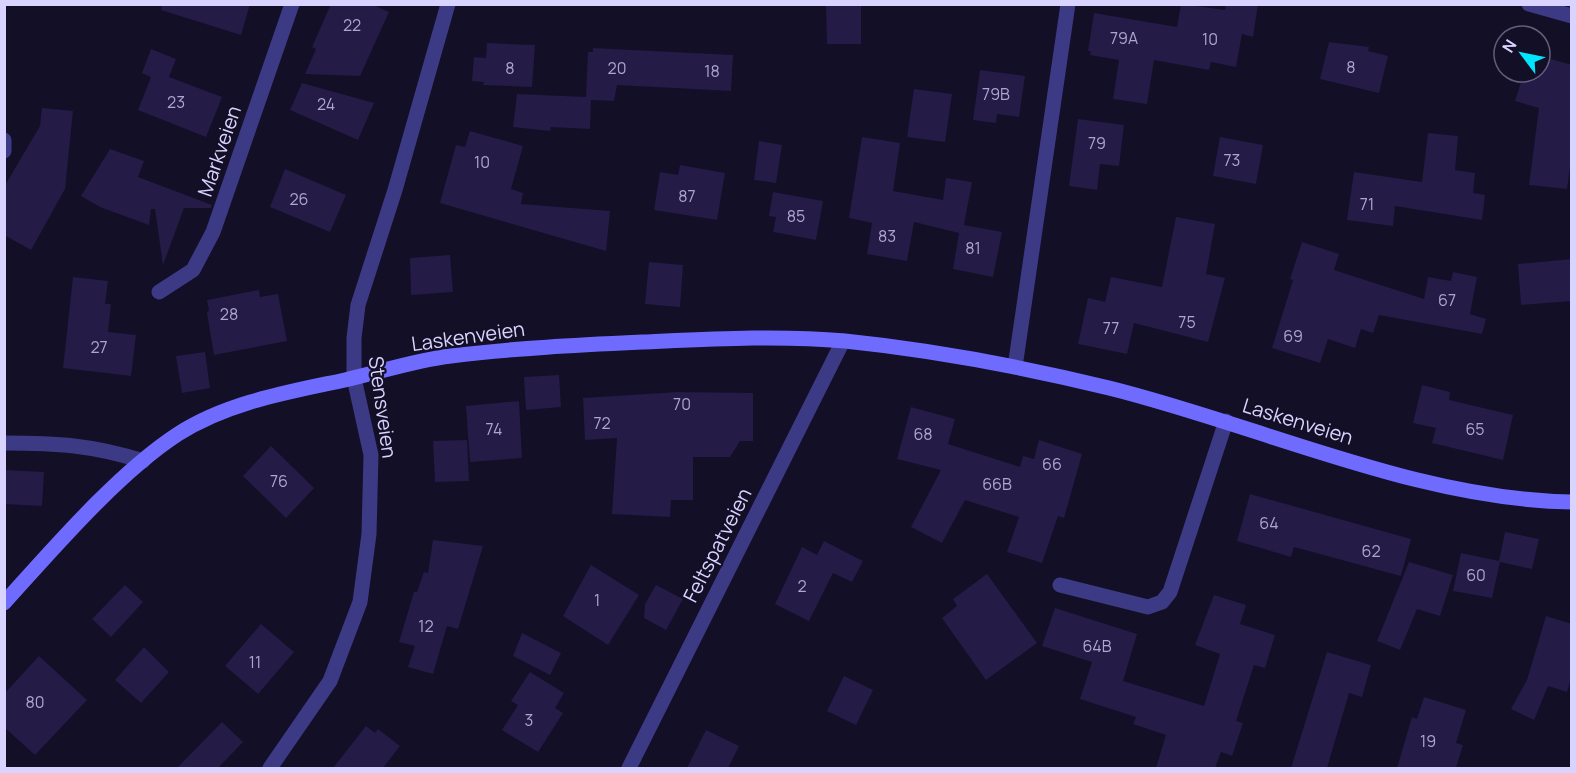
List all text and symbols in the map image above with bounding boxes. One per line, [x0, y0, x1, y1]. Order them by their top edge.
house number: 22 [343, 14, 361, 36]
north arrow [1492, 24, 1552, 84]
house number: 79A [1110, 27, 1138, 49]
house number: 10 [1202, 28, 1218, 50]
text: N [1497, 35, 1522, 57]
house number: 8 [1346, 56, 1356, 78]
house number: 8 [505, 57, 515, 79]
house number: 20 [608, 57, 626, 79]
house number: 18 [704, 60, 720, 82]
house number: 79B [982, 83, 1010, 105]
house number: 23 [167, 91, 185, 113]
house number: 24 [317, 93, 335, 115]
street label: Markveien [191, 102, 247, 200]
house number: 79 [1088, 132, 1106, 154]
house number: 73 [1224, 149, 1240, 171]
house number: 10 [474, 151, 490, 173]
house number: 87 [678, 185, 696, 207]
house number: 26 [289, 188, 309, 210]
house number: 71 [1360, 193, 1374, 215]
house number: 85 [787, 205, 805, 227]
house number: 83 [878, 225, 896, 247]
house number: 81 [965, 237, 981, 259]
house number: 67 [1438, 289, 1456, 311]
house number: 28 [220, 303, 238, 325]
house number: 75 [1178, 311, 1196, 333]
street label: Laskenveien [410, 315, 526, 357]
house number: 77 [1103, 317, 1119, 339]
house number: 69 [1283, 325, 1303, 347]
house number: 27 [90, 336, 108, 358]
street label: Stensveien [362, 354, 404, 460]
street label: Laskenveien [1239, 391, 1357, 451]
house number: 70 [673, 393, 691, 415]
house number: 72 [593, 412, 611, 434]
house number: 74 [486, 418, 502, 440]
house number: 65 [1465, 418, 1485, 440]
house number: 68 [913, 423, 933, 445]
house number: 66 [1042, 453, 1062, 475]
house number: 76 [270, 470, 288, 492]
house number: 66B [982, 473, 1012, 495]
street label: Feltspatveien [677, 483, 757, 607]
house number: 64 [1259, 512, 1279, 534]
house number: 62 [1361, 540, 1381, 562]
house number: 60 [1466, 564, 1486, 586]
house number: 2 [797, 575, 807, 597]
house number: 1 [594, 589, 600, 611]
house number: 12 [418, 615, 434, 637]
house number: 64B [1082, 635, 1112, 657]
house number: 11 [249, 651, 261, 673]
house number: 80 [25, 691, 45, 713]
house number: 3 [525, 709, 533, 731]
house number: 19 [1420, 730, 1436, 752]

